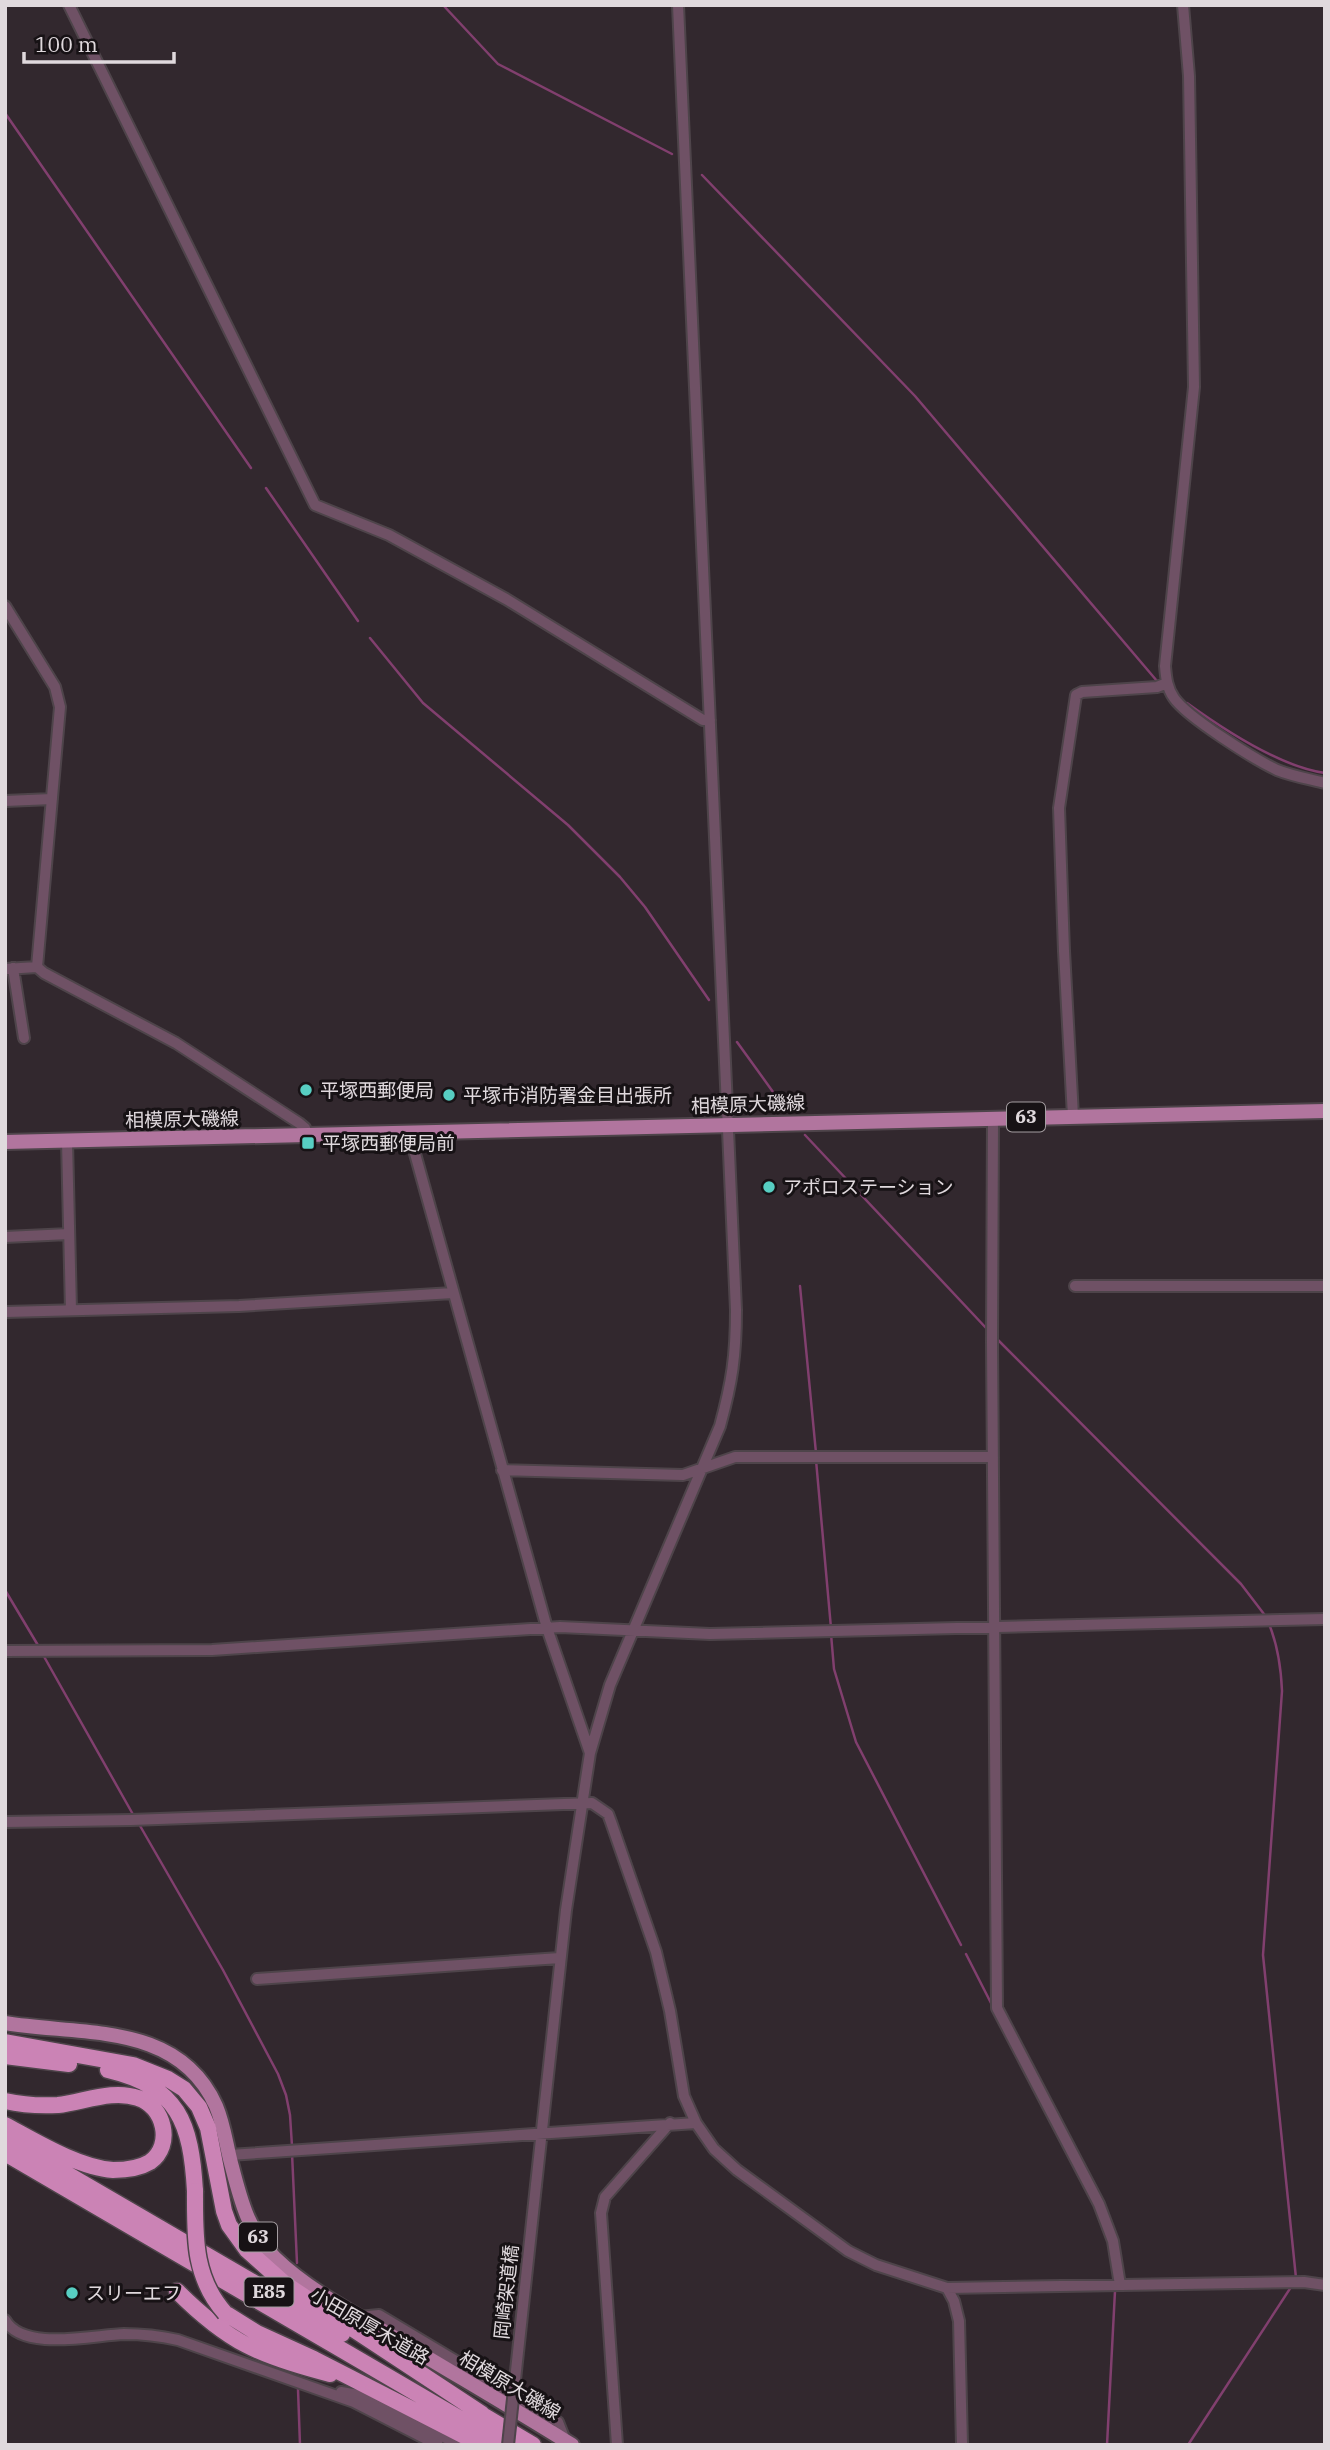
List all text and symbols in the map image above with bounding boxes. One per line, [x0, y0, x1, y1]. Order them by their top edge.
scale bar [24, 21, 175, 65]
text: 100 m [35, 30, 98, 58]
place label: 平塚西郵便局 [320, 1078, 434, 1102]
marker: 平塚西郵便局 [298, 1082, 314, 1098]
place label: 平塚市消防署金目出張所 [463, 1083, 672, 1107]
marker: 平塚市消防署金目出張所 [441, 1087, 457, 1103]
street label: 相模原大磯線 [691, 1090, 805, 1118]
road number: 63 [1007, 1102, 1045, 1132]
street label: 相模原大磯線 [125, 1106, 239, 1132]
place label: 平塚西郵便局前 [322, 1131, 455, 1155]
marker: 平塚西郵便局前 [300, 1135, 316, 1151]
place label: アポロステーション [783, 1175, 954, 1199]
marker: アポロステーション [761, 1179, 777, 1195]
road number: 63 [239, 2222, 277, 2252]
street label: 岡崎架道橋 [489, 2243, 523, 2341]
road number: E85 [244, 2278, 294, 2306]
place label: スリーエフ [86, 2281, 181, 2305]
street label: 小田原厚木道路 [306, 2282, 434, 2370]
marker: スリーエフ [64, 2285, 80, 2301]
street label: 相模原大磯線 [455, 2345, 565, 2425]

